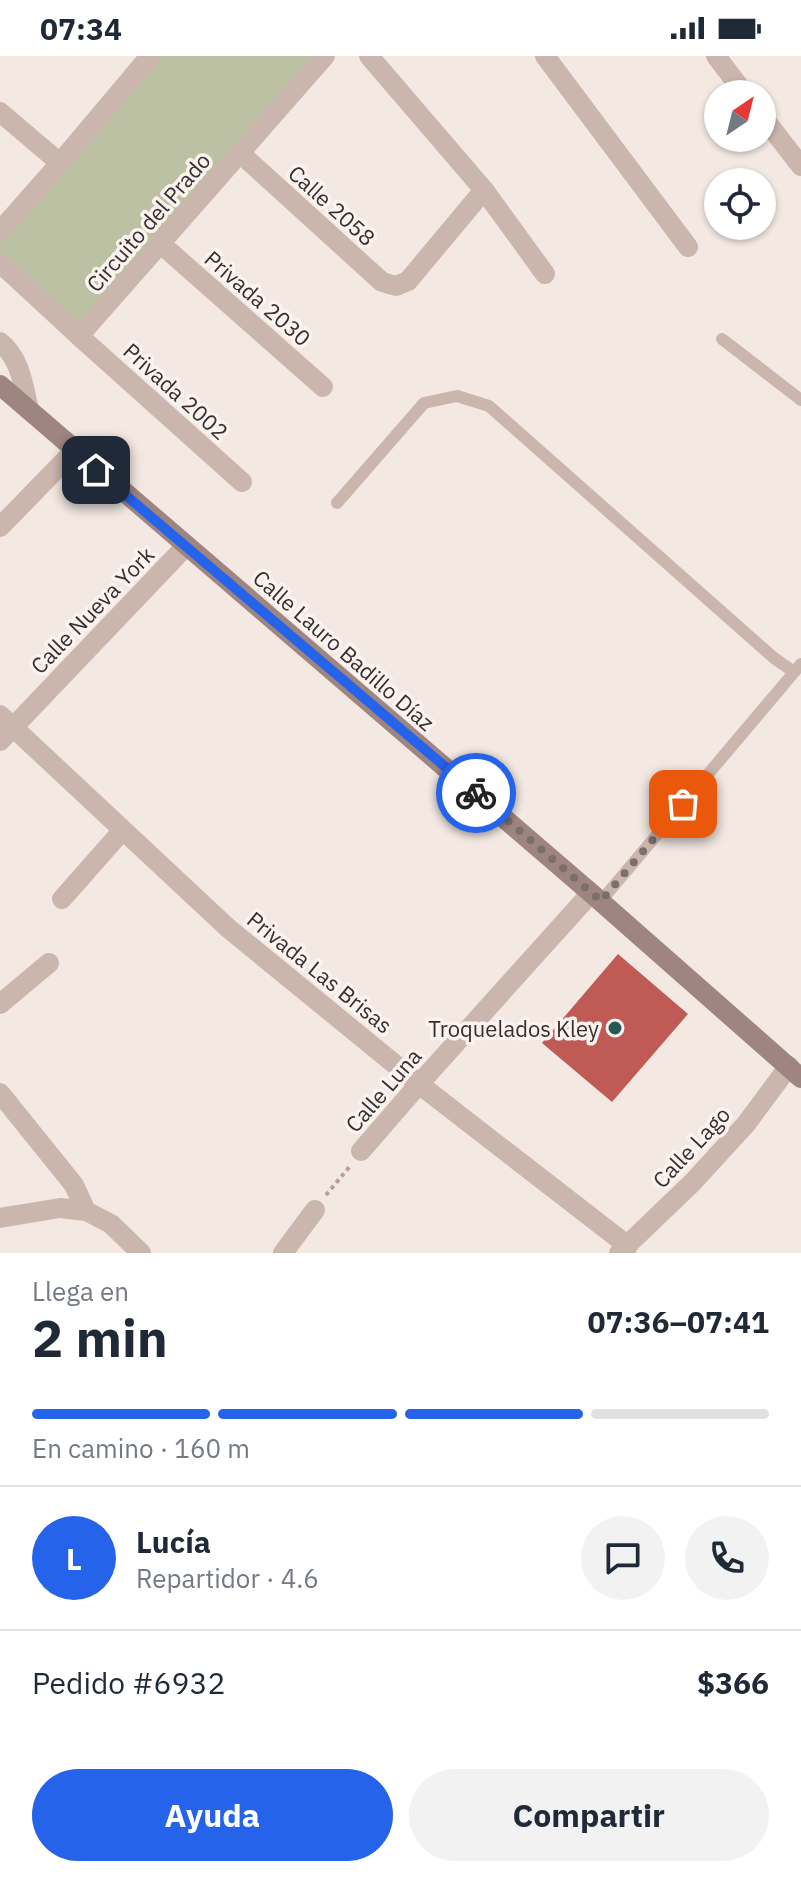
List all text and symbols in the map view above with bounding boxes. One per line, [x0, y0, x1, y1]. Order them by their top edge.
text: 07:34 [40, 9, 122, 48]
north arrow [704, 80, 776, 152]
map controls [704, 80, 776, 240]
street label: Circuito del Prado [80, 146, 216, 298]
street label: Calle 2058 [282, 158, 382, 252]
button: locate [704, 168, 776, 240]
street label: Privada 2030 [199, 244, 317, 352]
street label: Privada 2002 [117, 336, 235, 446]
pin [62, 436, 130, 504]
icon: home [74, 448, 118, 492]
street label: Calle Nueva York [24, 540, 160, 680]
street label: Calle Lauro Badillo Díaz [247, 563, 441, 737]
courier [436, 753, 516, 833]
pin [649, 770, 717, 838]
icon: bike [454, 771, 498, 815]
icon: bag [661, 782, 705, 826]
street label: Privada Las Brisas [242, 905, 398, 1039]
place label: Troquelados Kley [428, 1014, 599, 1043]
marker: Troquelados Kley [606, 1019, 624, 1037]
street label: Calle Luna [339, 1042, 428, 1138]
street label: Calle Lago [646, 1100, 736, 1194]
text: Llega en [32, 1274, 129, 1308]
text: 07:36–07:41 [588, 1302, 769, 1341]
text: 2 min [32, 1304, 168, 1371]
text: En camino · 160 m [32, 1431, 250, 1465]
button: chat [581, 1516, 665, 1600]
button: phone [685, 1516, 769, 1600]
text: Lucía [136, 1522, 211, 1561]
text: L [66, 1539, 82, 1578]
text: Repartidor · 4.6 [136, 1561, 319, 1595]
text: Pedido #6932 [32, 1663, 226, 1702]
text: $366 [697, 1663, 769, 1702]
button: Ayuda [32, 1769, 393, 1861]
button: Compartir [409, 1769, 769, 1861]

